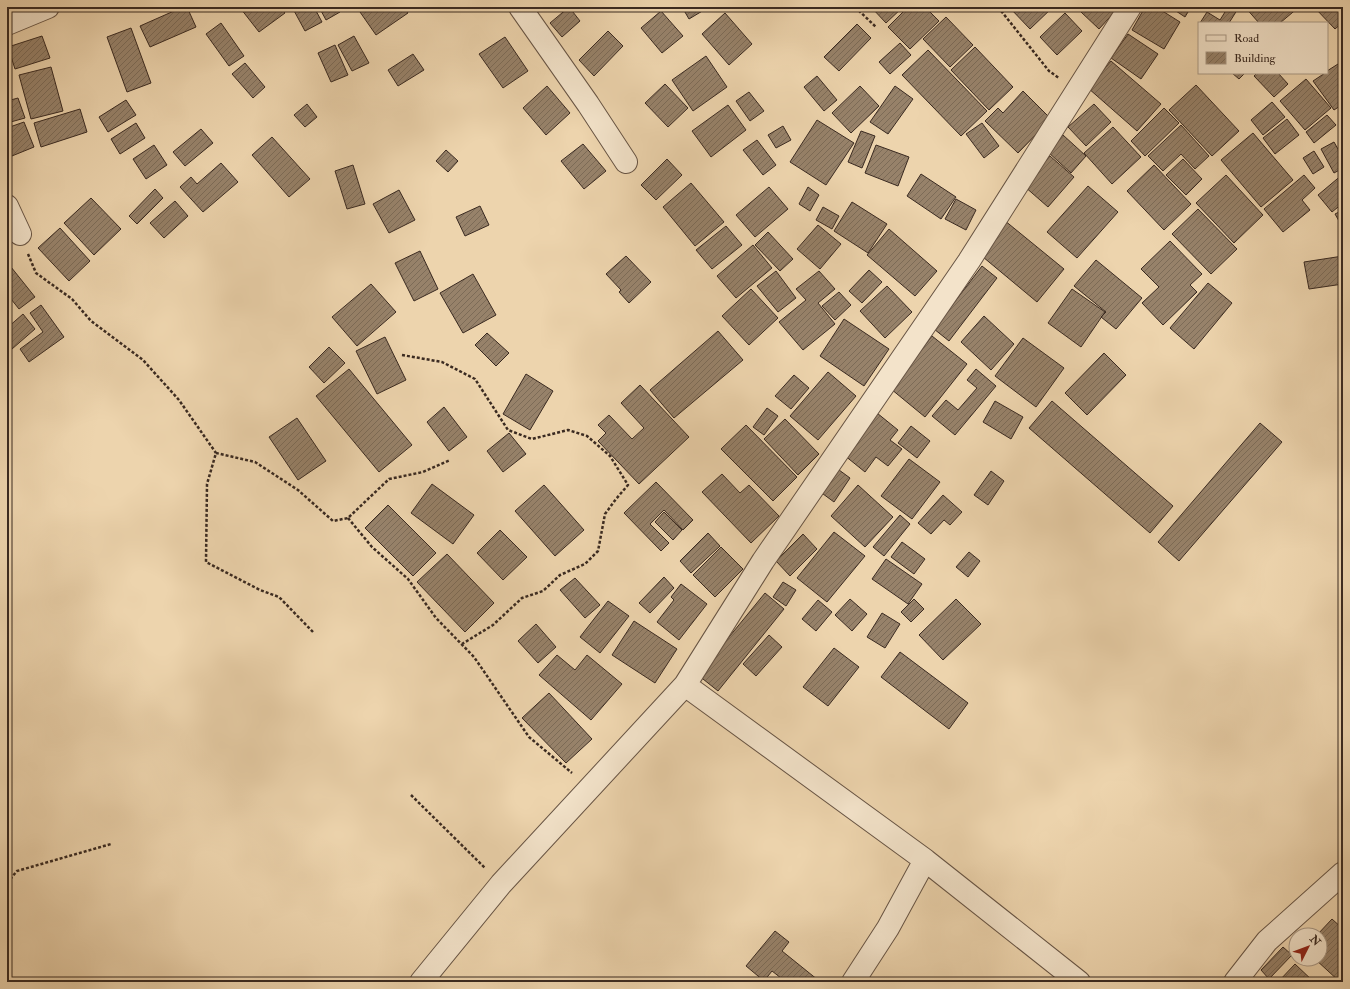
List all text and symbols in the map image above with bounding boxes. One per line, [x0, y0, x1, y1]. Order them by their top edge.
legend [1198, 22, 1328, 74]
text: Road [1234, 31, 1259, 46]
text: Building [1234, 51, 1277, 66]
north arrow [1288, 927, 1328, 967]
text: N [1306, 932, 1324, 950]

